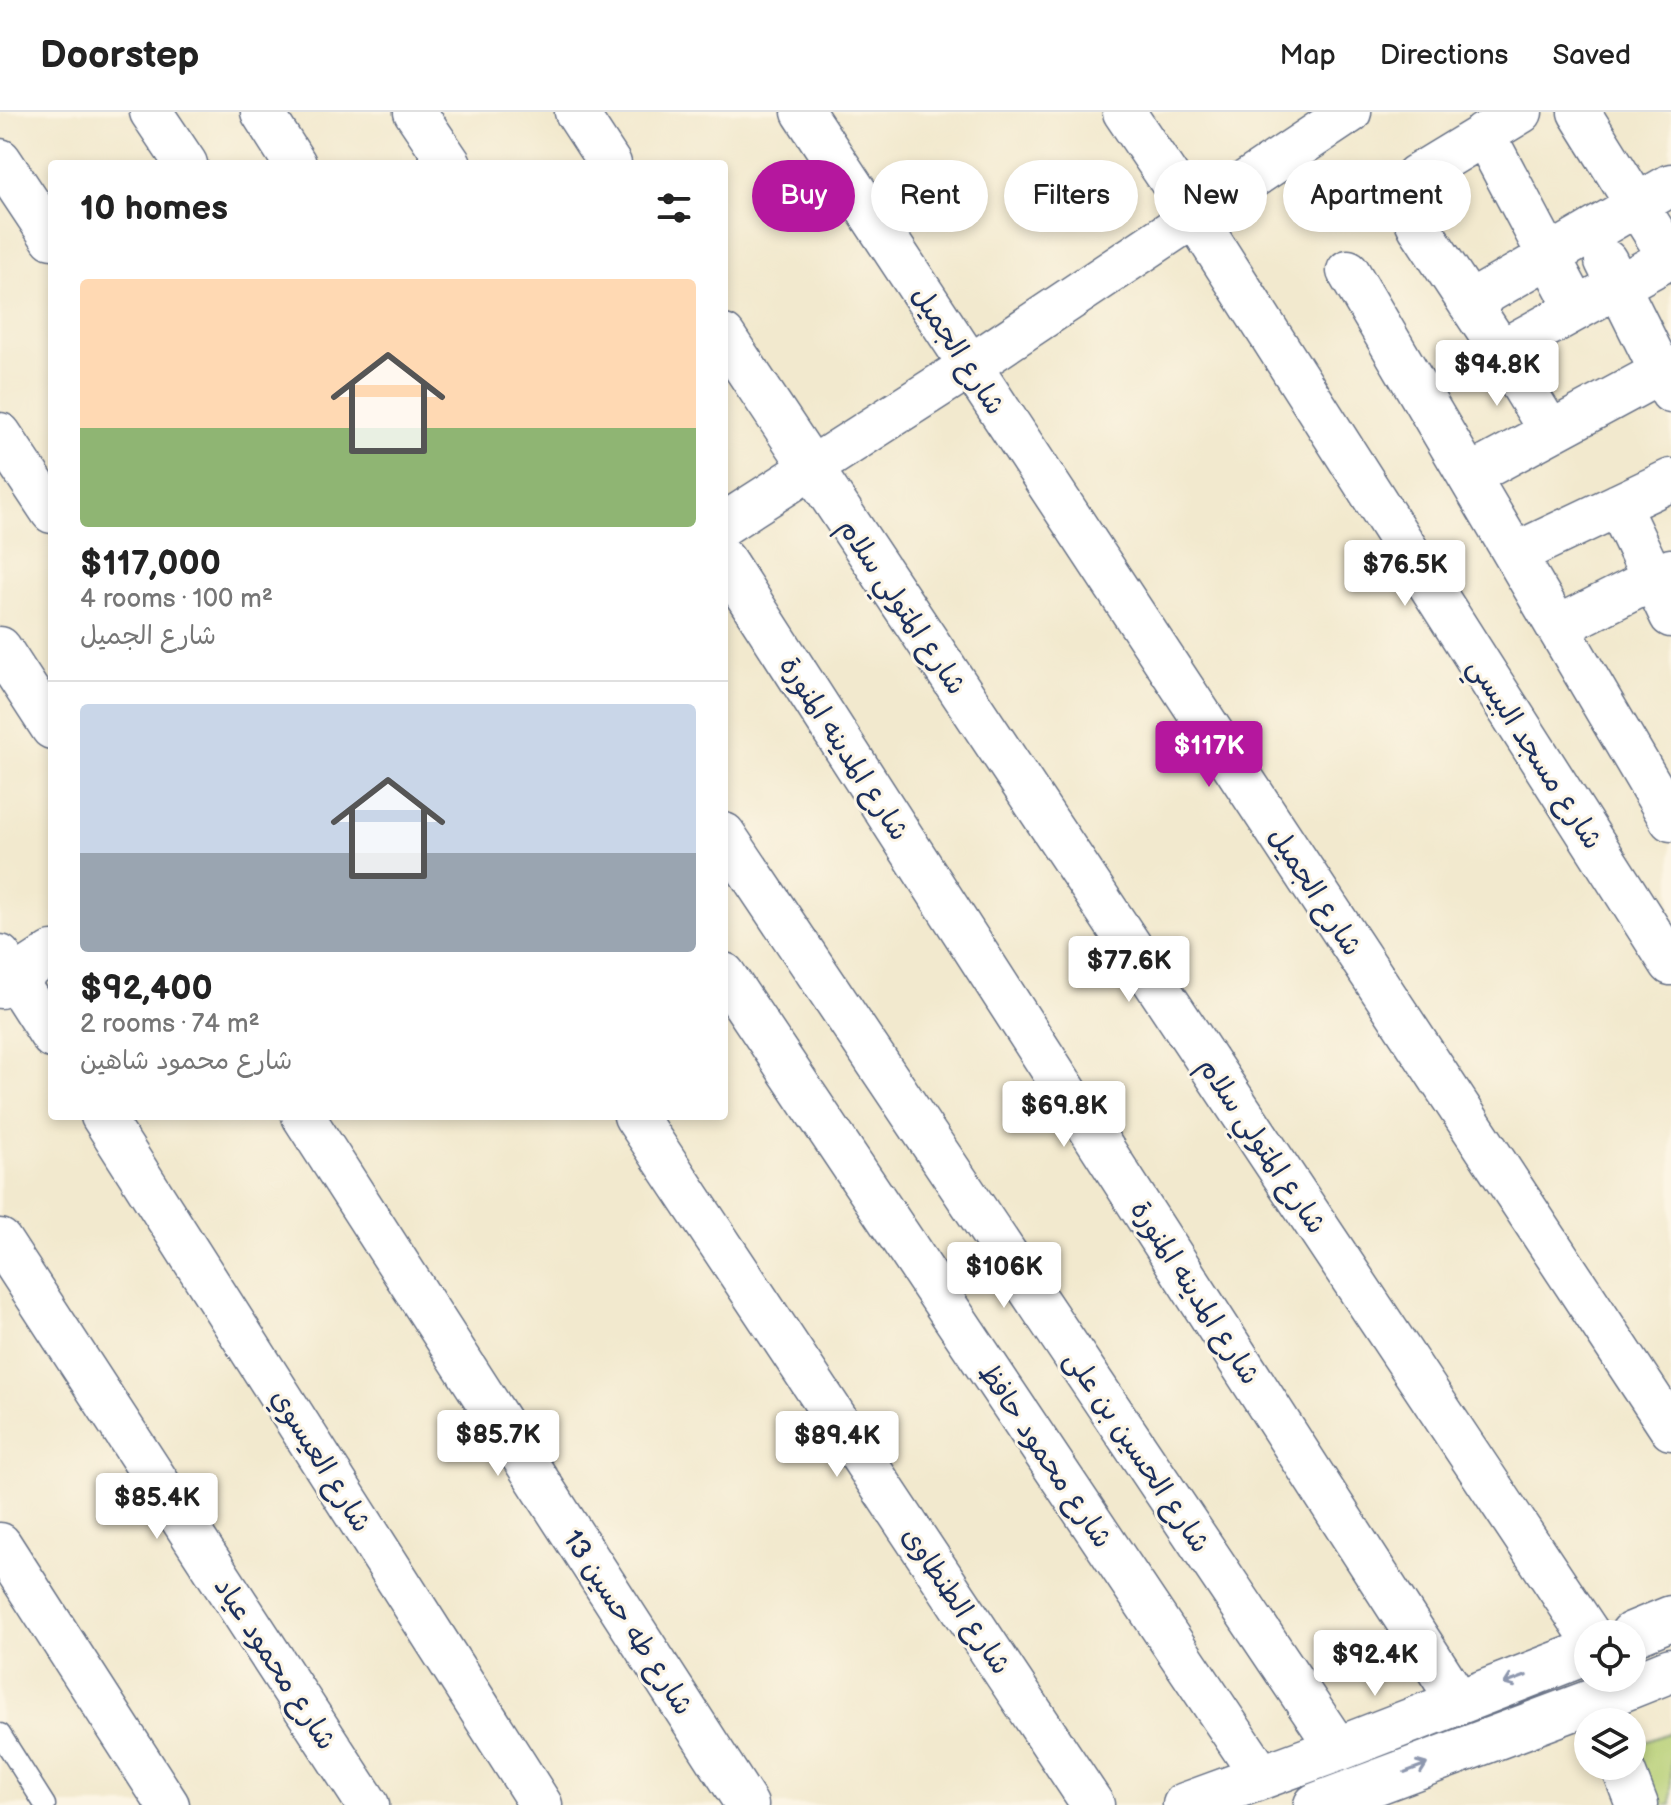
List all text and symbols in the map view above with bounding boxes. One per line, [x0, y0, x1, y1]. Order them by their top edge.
text: Doorstep [40, 33, 199, 78]
text: Map [1279, 39, 1336, 72]
text: Directions [1380, 39, 1508, 72]
text: Saved [1552, 39, 1631, 72]
chip: Buy [752, 160, 855, 232]
chip: Rent [871, 160, 988, 232]
chip: Filters [1004, 160, 1138, 232]
chip: New [1154, 160, 1267, 232]
chip: Apartment [1283, 160, 1471, 232]
icon: filters [652, 186, 696, 230]
text: 10 homes [80, 188, 228, 229]
street label: شارع الجميل [902, 280, 1012, 422]
icon: home [316, 331, 460, 475]
pin: $94.8K [1432, 340, 1562, 408]
text: $94.8K [1454, 350, 1540, 381]
street label: شارع المتولي سلام [825, 512, 973, 705]
pin: $76.5K [1340, 540, 1470, 608]
text: $117,000 [80, 543, 221, 584]
text: $76.5K [1362, 550, 1448, 581]
text: 4 rooms · 100 m² [80, 584, 273, 615]
text: شارع الجميل [80, 621, 216, 652]
street label: شارع المدينه المنورة [770, 651, 916, 848]
street label: شارع مسجد البيسي [1455, 652, 1609, 860]
pin: $117K [1153, 721, 1265, 789]
text: $117K [1173, 731, 1245, 762]
icon: home [316, 756, 460, 900]
street label: شارع الجميل [1259, 821, 1369, 963]
pin: $77.6K [1064, 936, 1194, 1004]
text: $77.6K [1087, 946, 1172, 977]
text: $92,400 [80, 968, 213, 1009]
text: 2 rooms · 74 m² [80, 1009, 260, 1040]
text: شارع محمود شاهين [80, 1046, 292, 1077]
street label: شارع المتولي سلام [1185, 1051, 1333, 1244]
pin: $69.8K [999, 1081, 1129, 1149]
text: $69.8K [1020, 1091, 1108, 1122]
street label: شارع المدينه المنورة [1121, 1195, 1267, 1392]
pin: $106K [948, 1242, 1060, 1310]
text: $106K [965, 1252, 1043, 1283]
street label: شارع الحسين بن على [1055, 1345, 1217, 1560]
street label: شارع محمود حافظ [969, 1357, 1119, 1556]
street label: شارع العيسوي [261, 1383, 378, 1540]
pin: $85.7K [433, 1410, 563, 1478]
pin: $89.4K [772, 1411, 902, 1479]
text: $85.7K [455, 1420, 541, 1451]
text: $89.4K [794, 1421, 880, 1452]
pin: $85.4K [92, 1473, 222, 1541]
text: $85.4K [114, 1483, 200, 1514]
street label: شارع الطنطاوى [893, 1521, 1017, 1682]
street label: شارع طه حسين 13 [554, 1524, 700, 1723]
street label: شارع محمود عياد [205, 1571, 343, 1757]
map controls [1574, 1620, 1646, 1780]
button: locate [1574, 1620, 1646, 1692]
pin: $92.4K [1310, 1630, 1440, 1698]
text: $92.4K [1332, 1640, 1418, 1671]
one-way arrow [1503, 1674, 1528, 1688]
button: layers [1574, 1708, 1646, 1780]
one-way arrow [1403, 1760, 1427, 1774]

